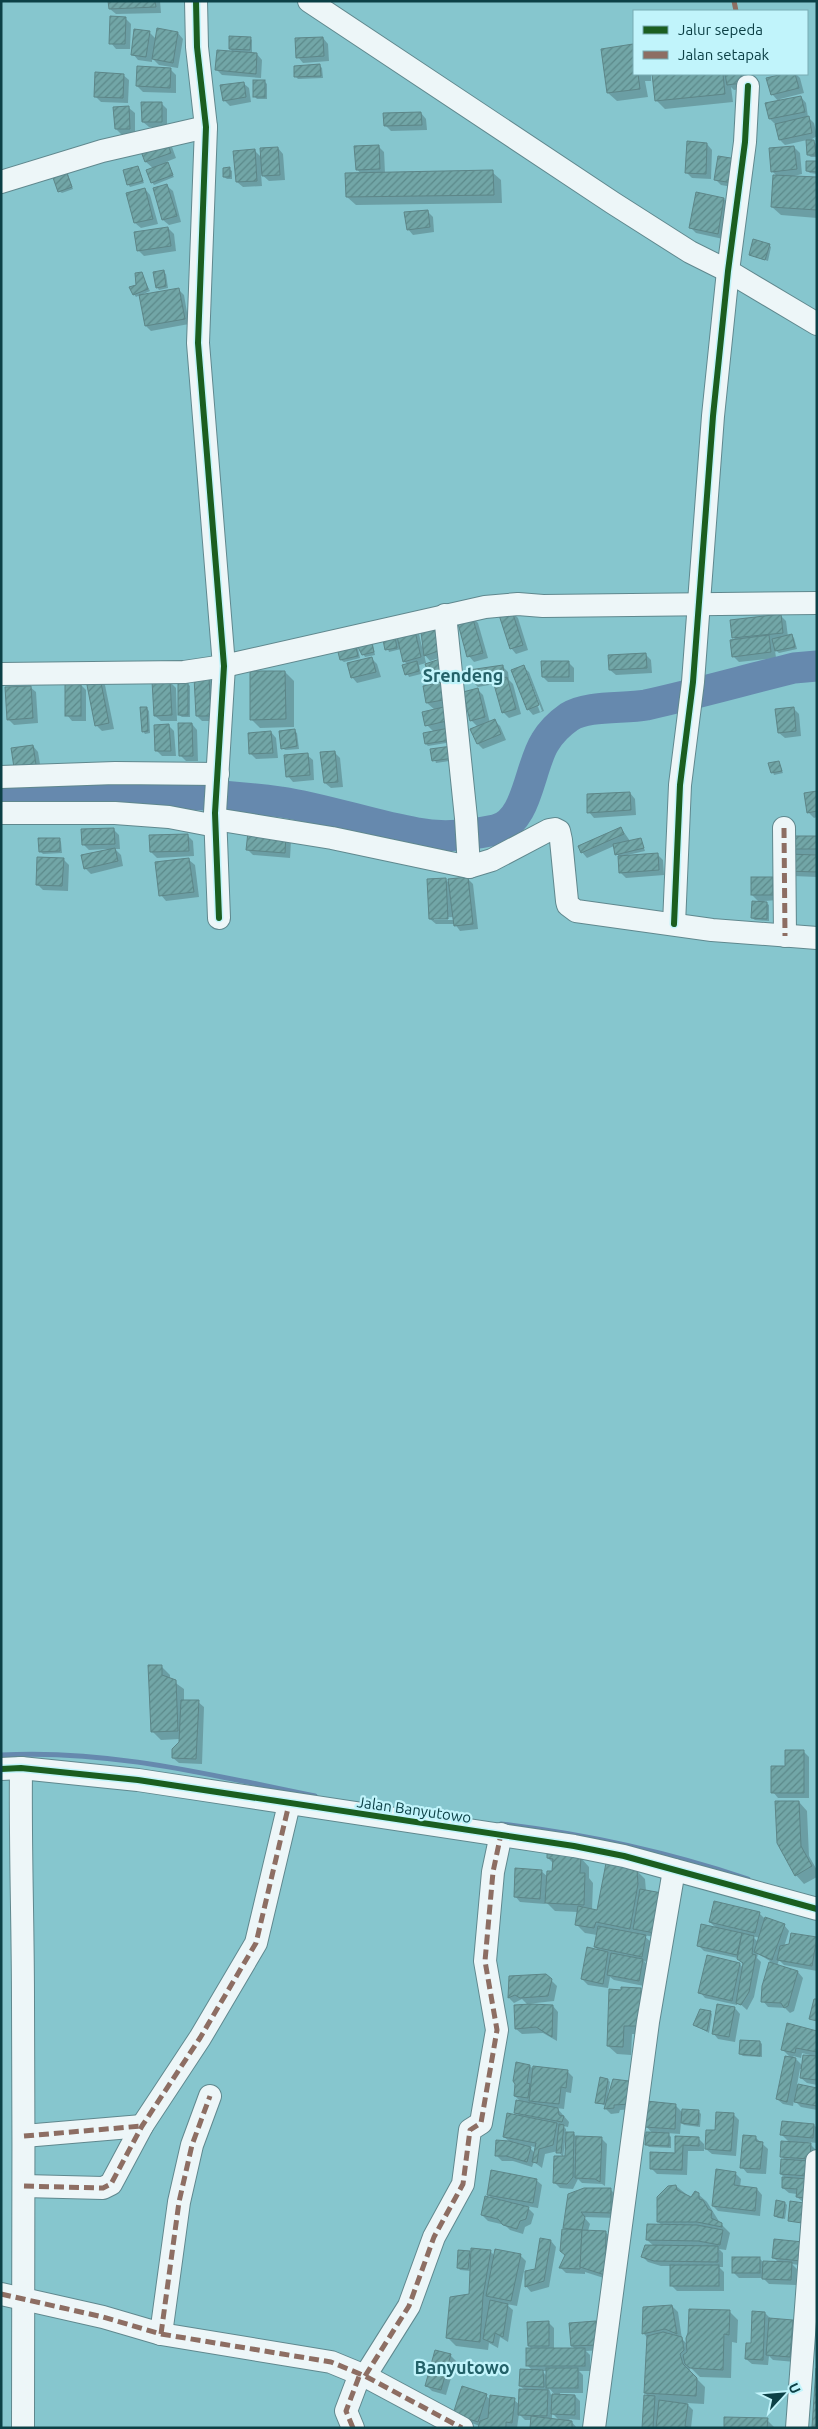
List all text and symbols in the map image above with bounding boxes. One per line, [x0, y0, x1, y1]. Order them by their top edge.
legend [633, 10, 808, 75]
text: Jalur sepeda [678, 21, 763, 38]
text: Jalan setapak [678, 46, 770, 63]
district label: Srendeng [423, 665, 503, 685]
street label: Jalan Banyutowo [356, 1793, 472, 1826]
district label: Banyutowo [415, 2357, 509, 2377]
north arrow [758, 2369, 808, 2419]
text: U [785, 2380, 804, 2396]

